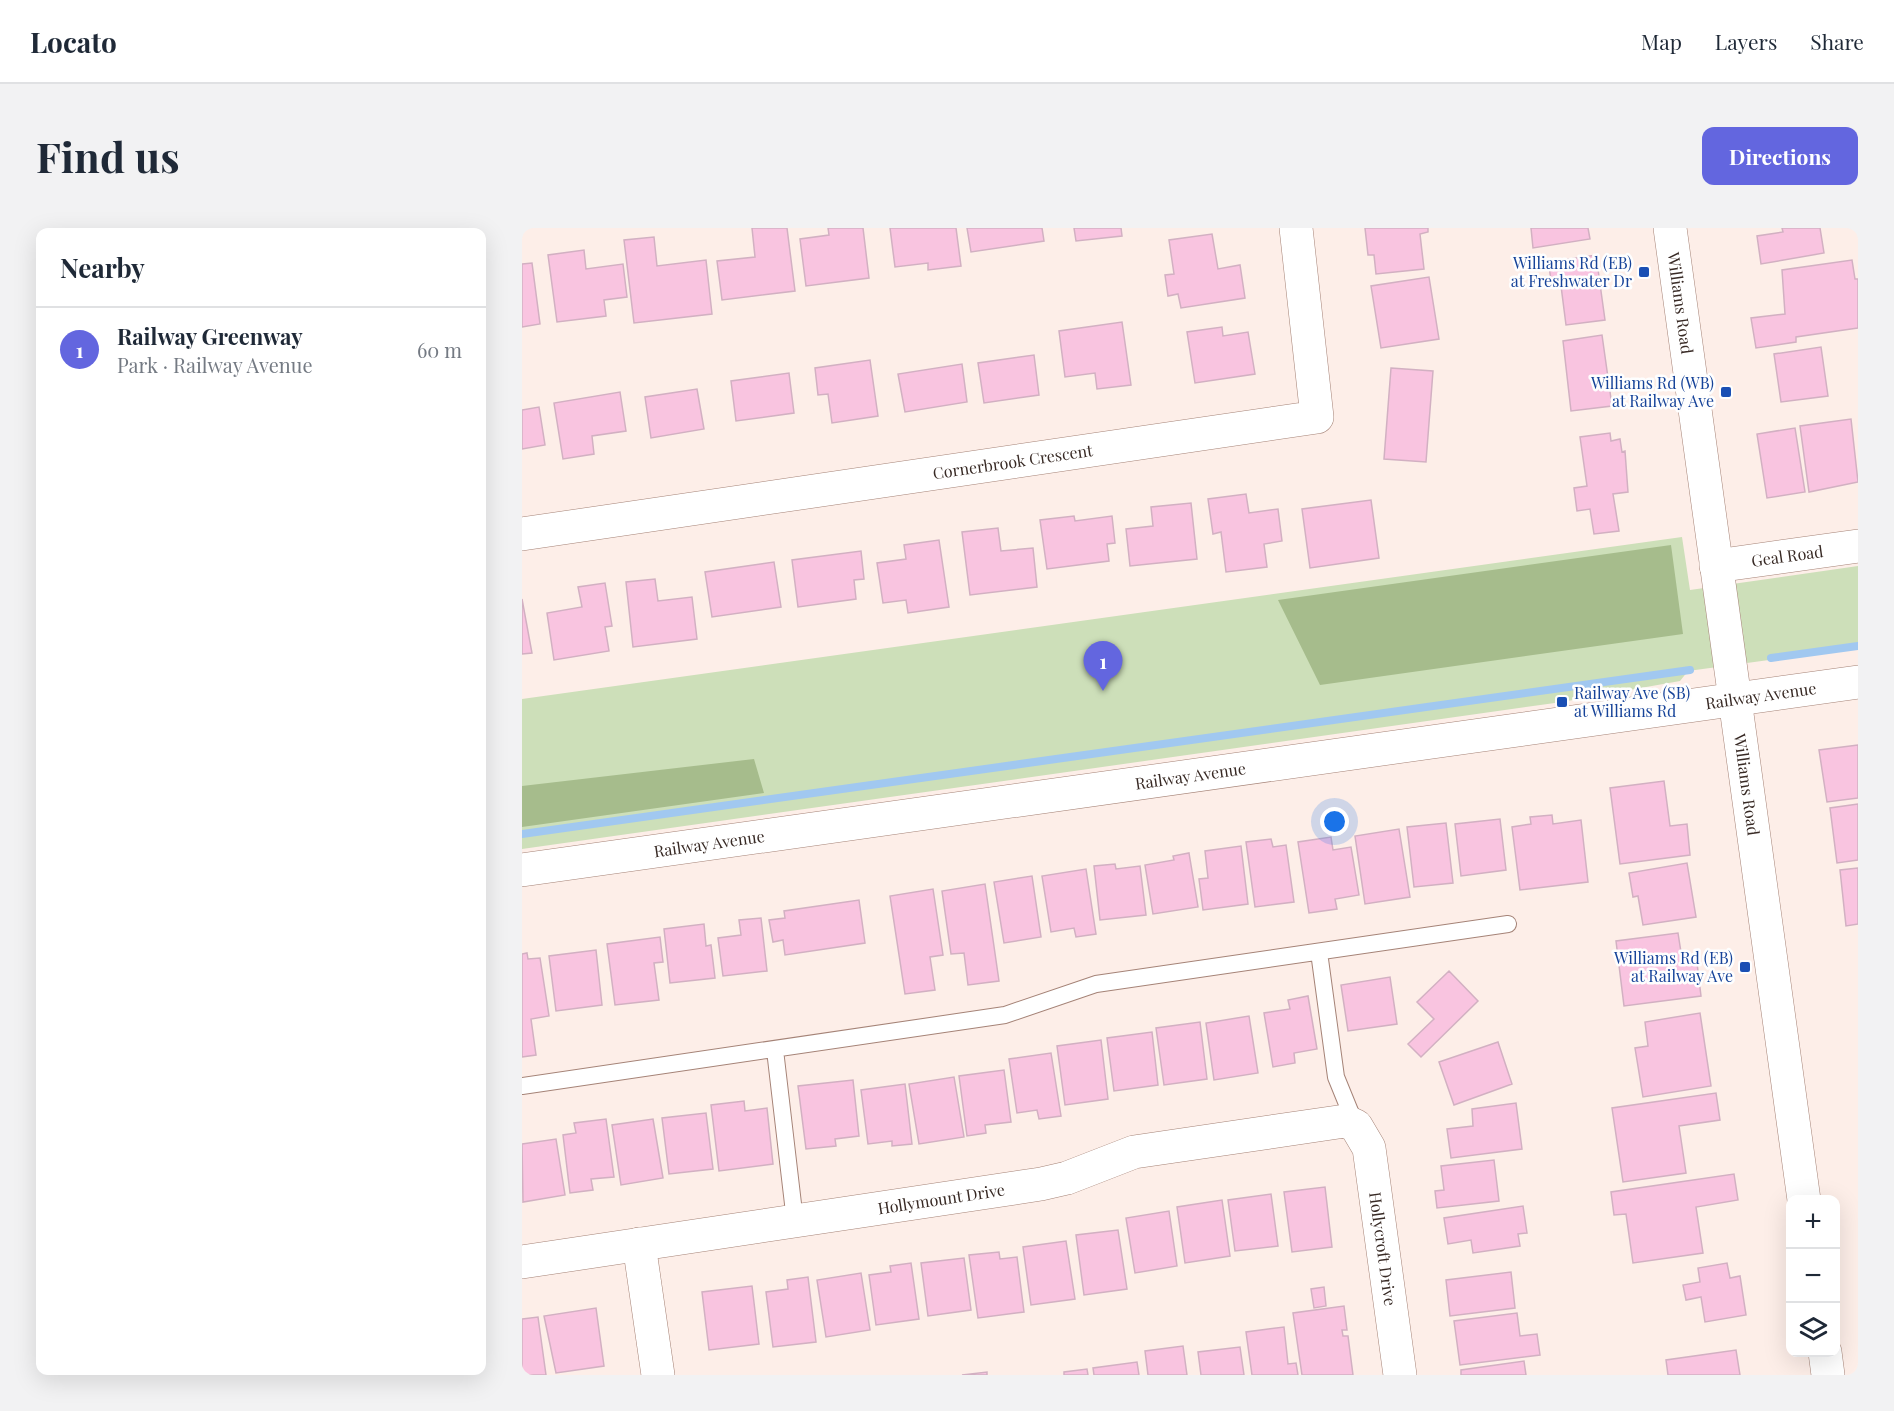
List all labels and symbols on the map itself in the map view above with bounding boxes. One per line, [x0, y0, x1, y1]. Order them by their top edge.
street label: Williams Road [1663, 250, 1698, 355]
place label: Williams Rd (EB) at Freshwater Dr [1511, 252, 1632, 291]
marker: Williams Rd (EB) at Freshwater Dr [1637, 265, 1651, 279]
place label: Williams Rd (WB) at Railway Ave [1590, 372, 1714, 411]
marker: Williams Rd (WB) at Railway Ave [1719, 385, 1733, 399]
street label: Cornerbrook Crescent [931, 439, 1094, 483]
street label: Geal Road [1750, 540, 1824, 571]
pin: 1 [1084, 642, 1122, 691]
street label: Railway Avenue [1704, 677, 1817, 713]
place label: Railway Ave (SB) at Williams Rd [1574, 682, 1690, 721]
marker: Railway Ave (SB) at Williams Rd [1555, 695, 1569, 709]
street label: Williams Road [1730, 732, 1765, 837]
street label: Railway Avenue [1134, 757, 1247, 794]
your location [1320, 807, 1349, 836]
street label: Railway Avenue [652, 825, 766, 861]
place label: Williams Rd (EB) at Railway Ave [1613, 947, 1733, 986]
marker: Williams Rd (EB) at Railway Ave [1738, 960, 1752, 974]
street label: Hollymount Drive [876, 1179, 1006, 1218]
street label: Hollycroft Drive [1365, 1190, 1401, 1307]

